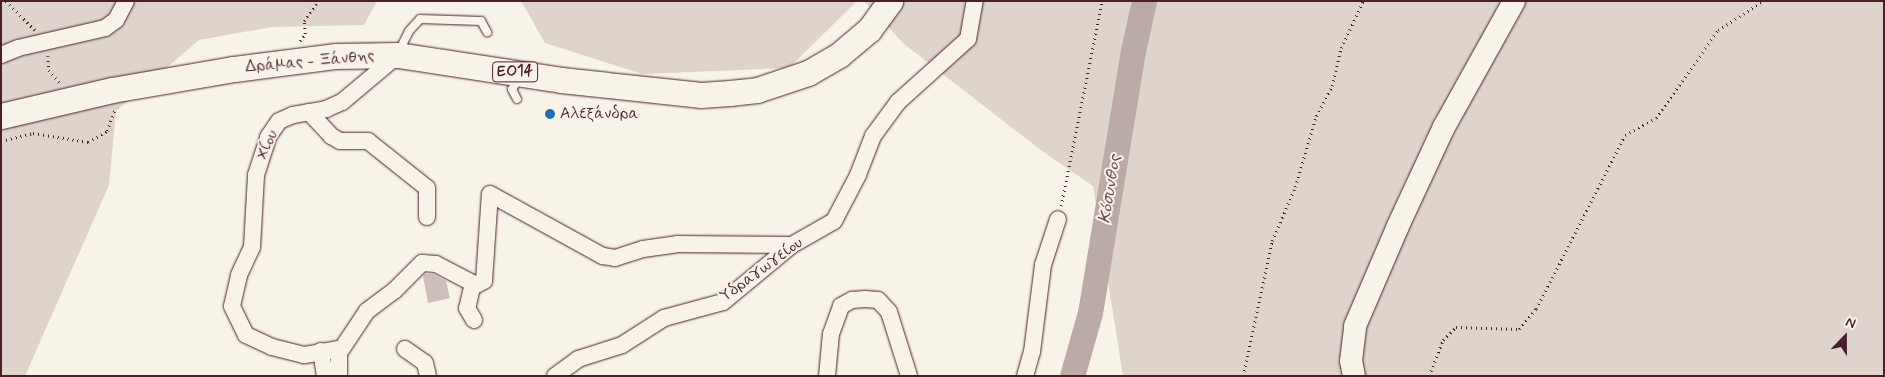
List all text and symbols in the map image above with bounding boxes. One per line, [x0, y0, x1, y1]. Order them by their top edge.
street label: Δράμας - Ξάνθης [245, 47, 375, 77]
road number: ΕΟ14 [491, 60, 539, 84]
place label: Αλεξάνδρα [560, 104, 639, 124]
marker: Αλεξάνδρα [544, 108, 556, 120]
street label: Χίου [253, 127, 283, 163]
water label: Κόσυνθος [1094, 153, 1126, 225]
street label: Υδραγωγείου [717, 234, 807, 306]
north arrow [1820, 312, 1870, 362]
text: N [1843, 313, 1858, 333]

